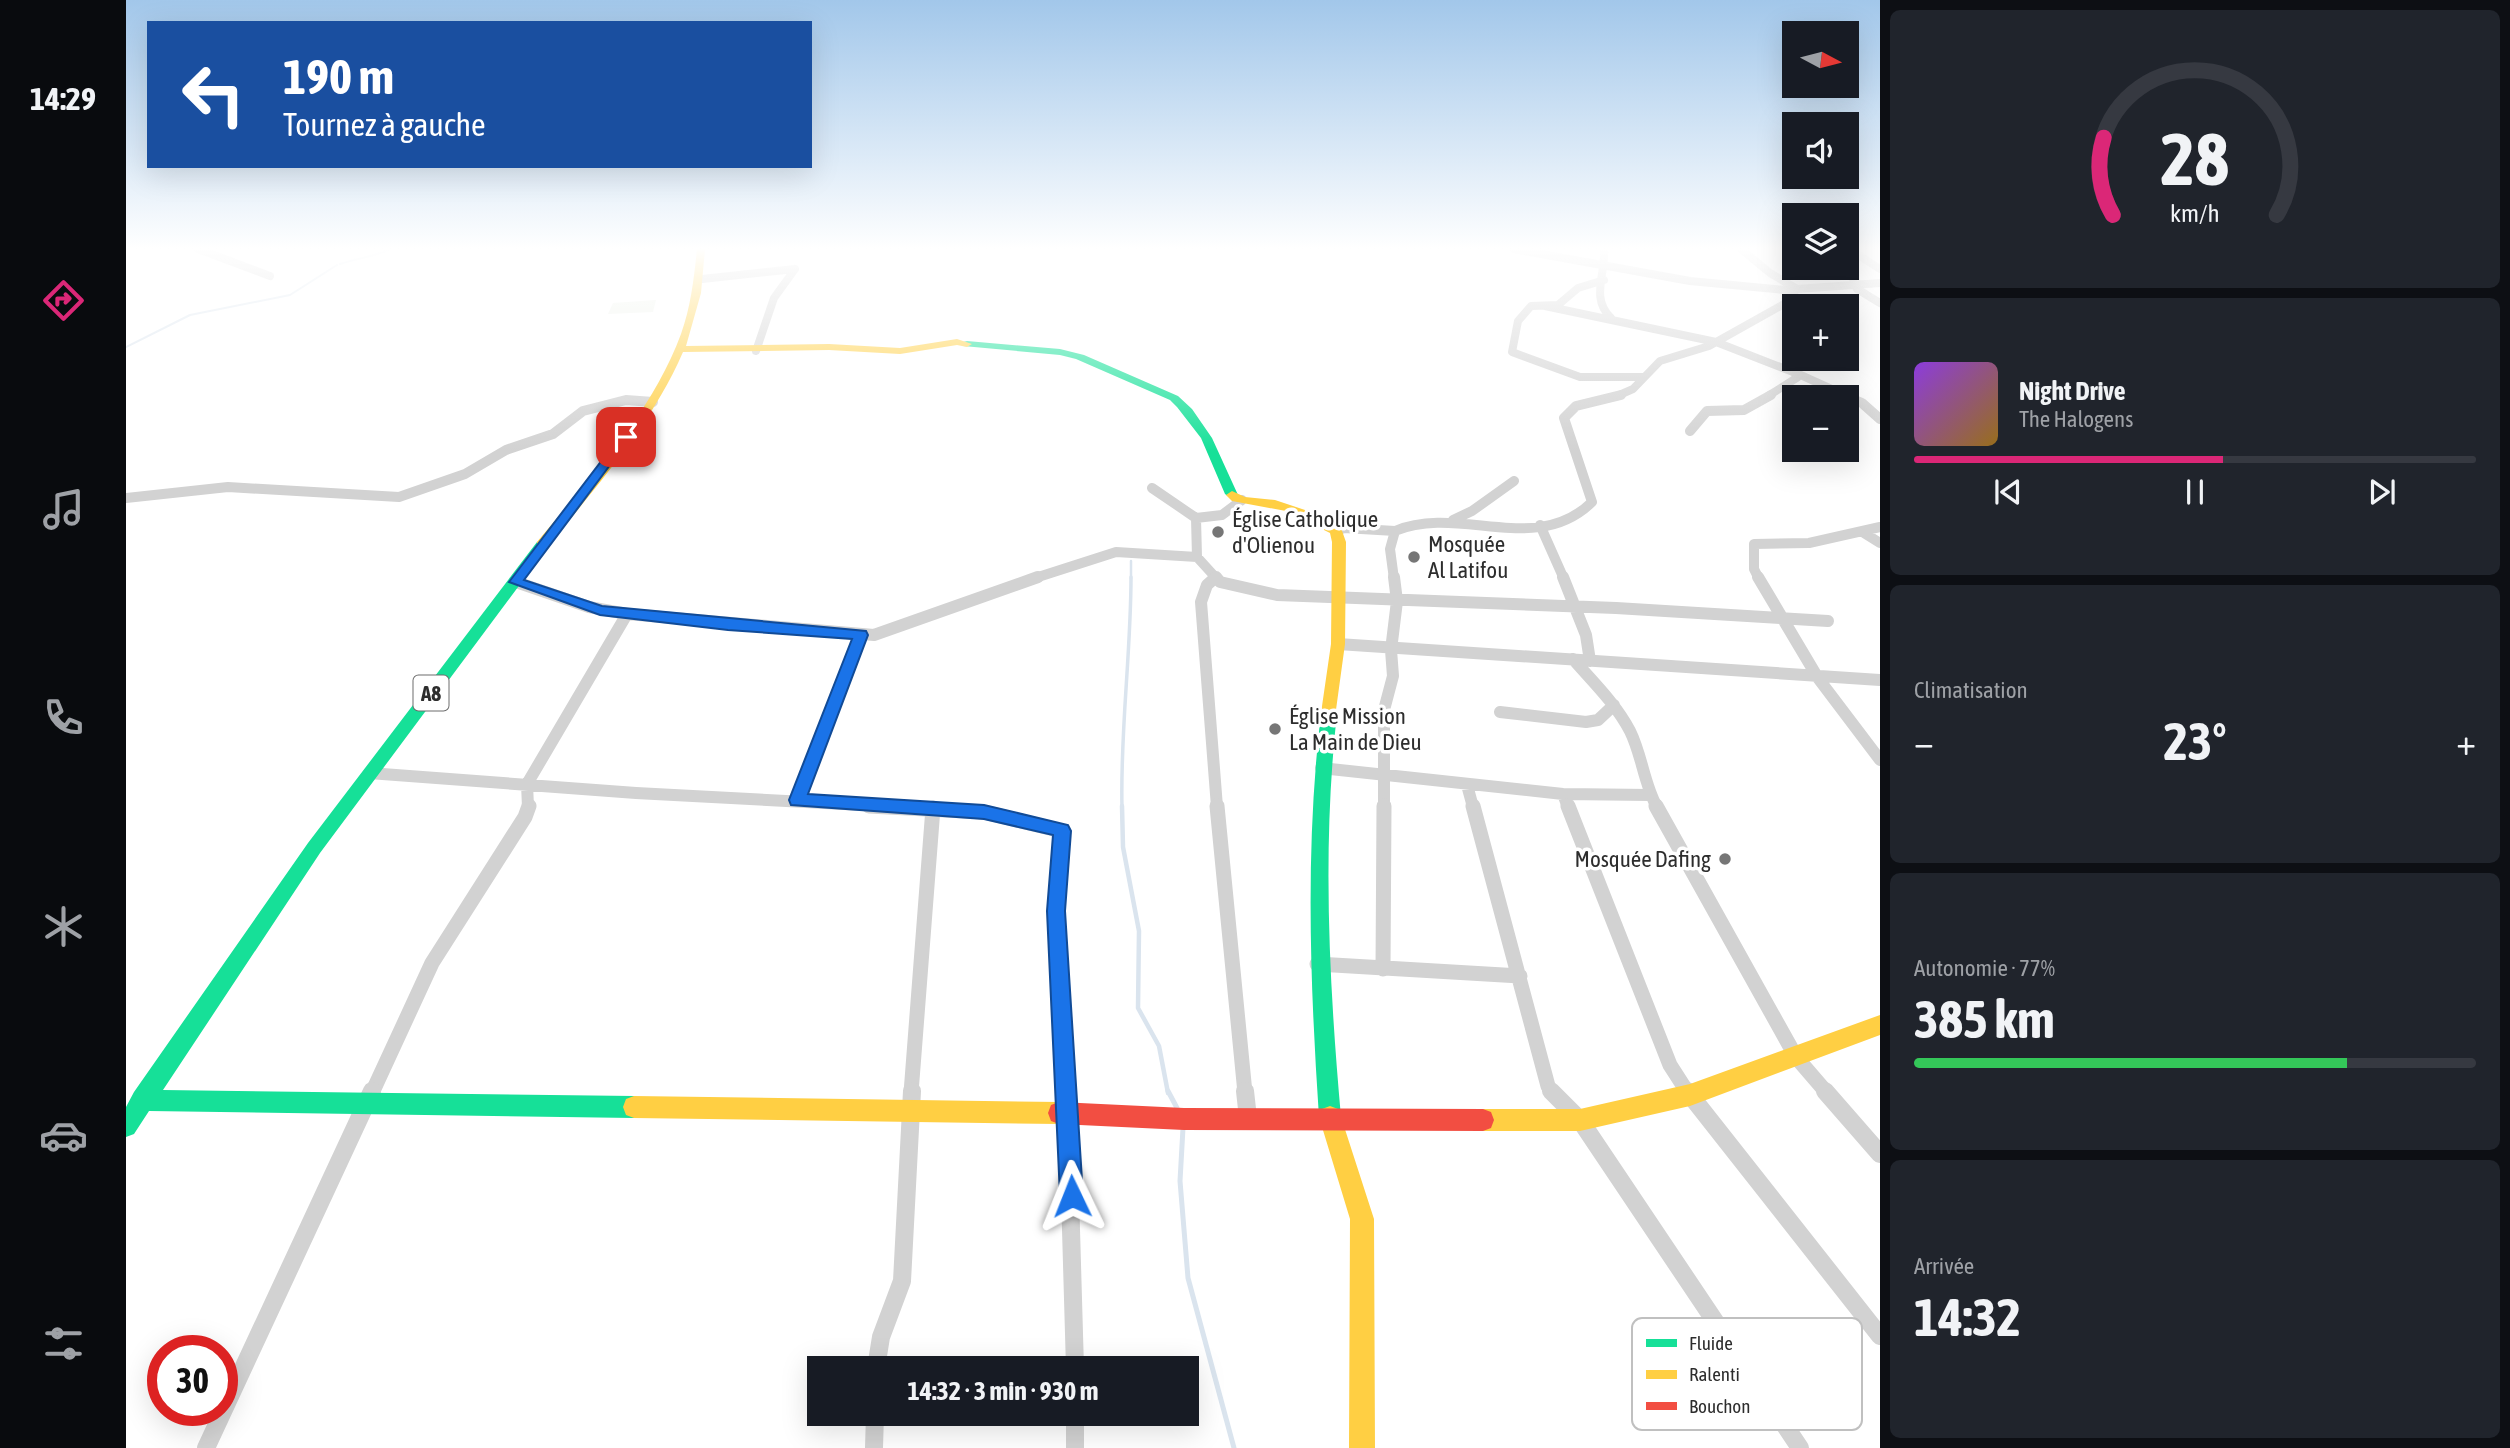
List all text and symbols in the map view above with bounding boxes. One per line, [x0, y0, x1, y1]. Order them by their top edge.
north arrow [1782, 21, 1858, 98]
map controls [1782, 21, 1859, 462]
text: 190 m [283, 48, 394, 104]
icon: left [168, 49, 259, 140]
text: 14:29 [30, 80, 96, 117]
text: Tournez à gauche [283, 106, 486, 143]
button: sound [1782, 112, 1859, 189]
text: 28 [2161, 117, 2229, 200]
text: km/h [2170, 199, 2220, 227]
button: layers [1782, 203, 1859, 280]
icon: directions [39, 276, 88, 325]
button: + [1782, 294, 1859, 371]
text: Night Drive [2019, 376, 2126, 406]
button: − [1782, 385, 1859, 462]
text: The Halogens [2019, 406, 2133, 432]
pin [596, 407, 656, 467]
icon: arrive [607, 418, 645, 456]
icon: previous [1989, 473, 2027, 511]
icon: pause [2176, 473, 2214, 511]
icon: next [2363, 473, 2401, 511]
icon: music [39, 485, 88, 534]
place label: Église Catholique d'Olienou [1232, 506, 1378, 558]
marker: Église Catholique d'Olienou [1210, 524, 1226, 540]
place label: Mosquée Al Latifou [1428, 531, 1508, 583]
marker: Mosquée Al Latifou [1406, 549, 1422, 565]
road number: A8 [414, 676, 448, 710]
text: Climatisation [1914, 677, 2028, 703]
icon: phone [39, 693, 88, 742]
place label: Église Mission La Main de Dieu [1289, 703, 1422, 755]
text: 23° [2163, 711, 2227, 771]
text: − [1914, 720, 1934, 763]
text: + [2456, 720, 2476, 763]
marker: Église Mission La Main de Dieu [1267, 721, 1283, 737]
place label: Mosquée Dafing [1574, 846, 1711, 872]
marker: Mosquée Dafing [1717, 851, 1733, 867]
icon: climate [39, 902, 88, 951]
text: Autonomie · 77% [1914, 955, 2055, 981]
text: 385 km [1914, 989, 2055, 1049]
icon: car [39, 1111, 88, 1160]
position arrow [1035, 1159, 1109, 1233]
text: Arrivée [1914, 1253, 1974, 1279]
text: 14:32 [1914, 1287, 2021, 1347]
legend [1632, 1318, 1862, 1430]
icon: filters [39, 1319, 88, 1368]
text: Fluide [1689, 1332, 1733, 1354]
speed limit sign: 30 [147, 1335, 238, 1426]
text: Ralenti [1689, 1363, 1740, 1385]
text: 14:32 · 3 min · 930 m [908, 1376, 1098, 1406]
text: Bouchon [1689, 1395, 1751, 1417]

